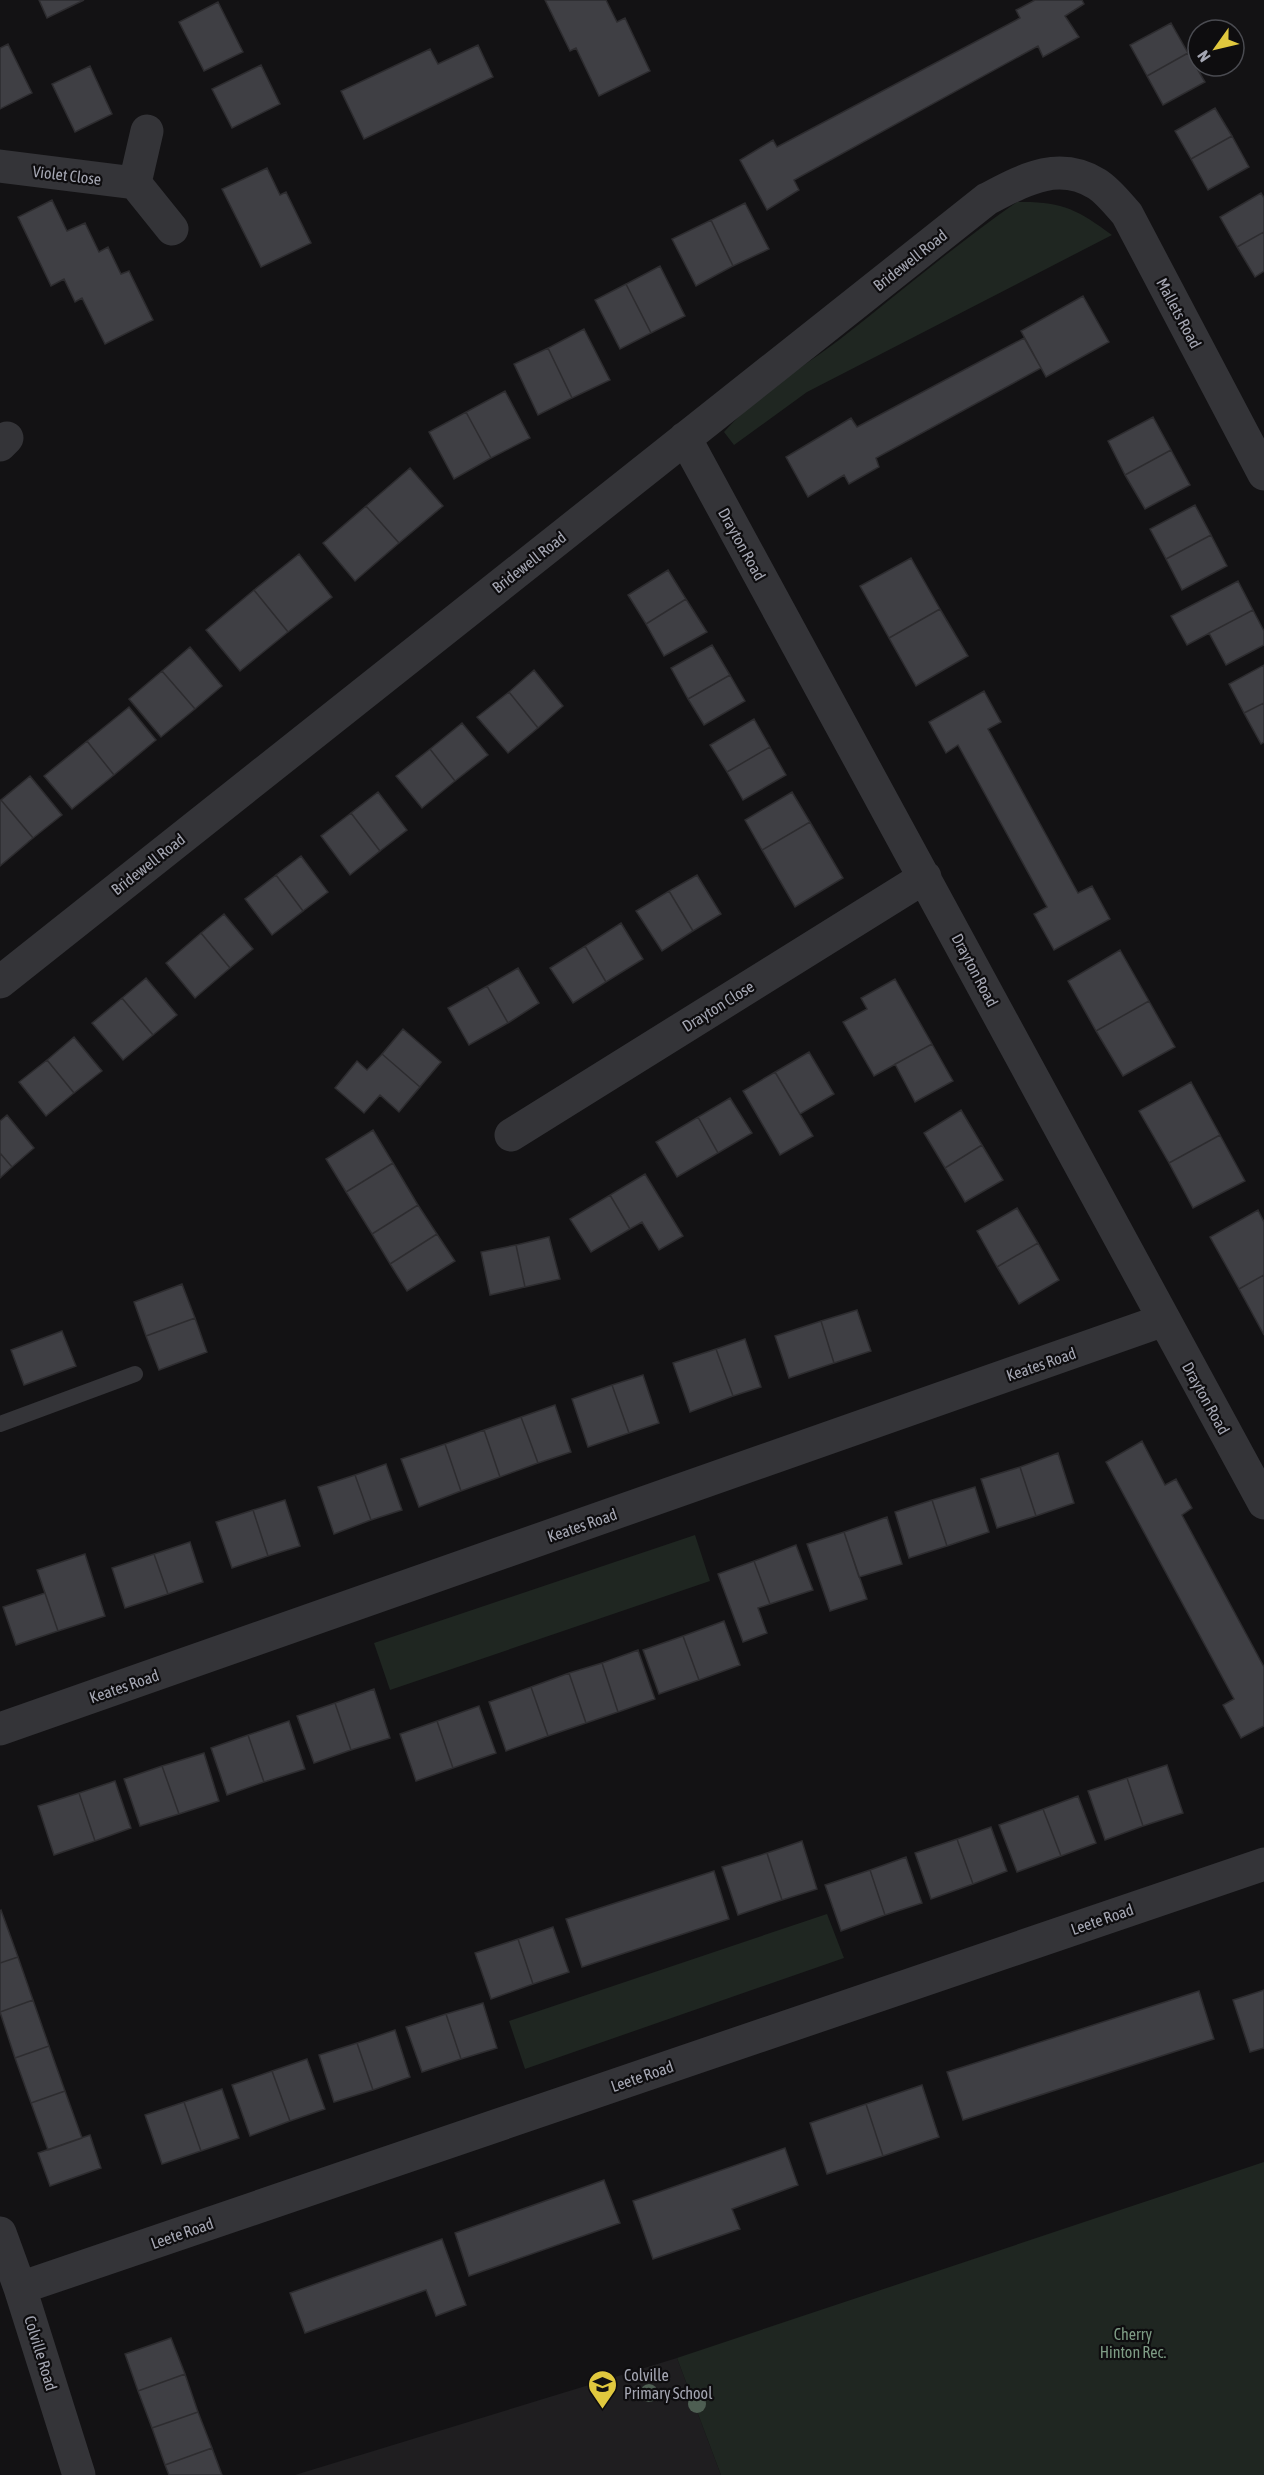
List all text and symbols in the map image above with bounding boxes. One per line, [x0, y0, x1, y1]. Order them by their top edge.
north arrow [1186, 18, 1246, 78]
text: N [1193, 47, 1214, 65]
street label: Violet Close [32, 162, 102, 188]
street label: Bridewell Road [870, 226, 950, 294]
street label: Mallets Road [1153, 275, 1205, 351]
street label: Drayton Road [714, 505, 769, 584]
street label: Bridewell Road [489, 528, 569, 596]
street label: Bridewell Road [108, 830, 188, 898]
street label: Drayton Road [947, 931, 1002, 1010]
street label: Drayton Close [679, 977, 758, 1036]
street label: Keates Road [1004, 1344, 1078, 1384]
street label: Drayton Road [1178, 1359, 1233, 1438]
street label: Keates Road [545, 1505, 619, 1545]
street label: Keates Road [87, 1666, 161, 1706]
street label: Leete Road [1068, 1900, 1136, 1938]
street label: Leete Road [608, 2057, 676, 2095]
street label: Leete Road [148, 2214, 216, 2252]
street label: Colville Road [21, 2313, 61, 2393]
park label: Cherry Hinton Rec. [1100, 2325, 1166, 2361]
place label: Colville Primary School [624, 2366, 713, 2403]
school or university icon: Colville Primary School [587, 2368, 619, 2410]

